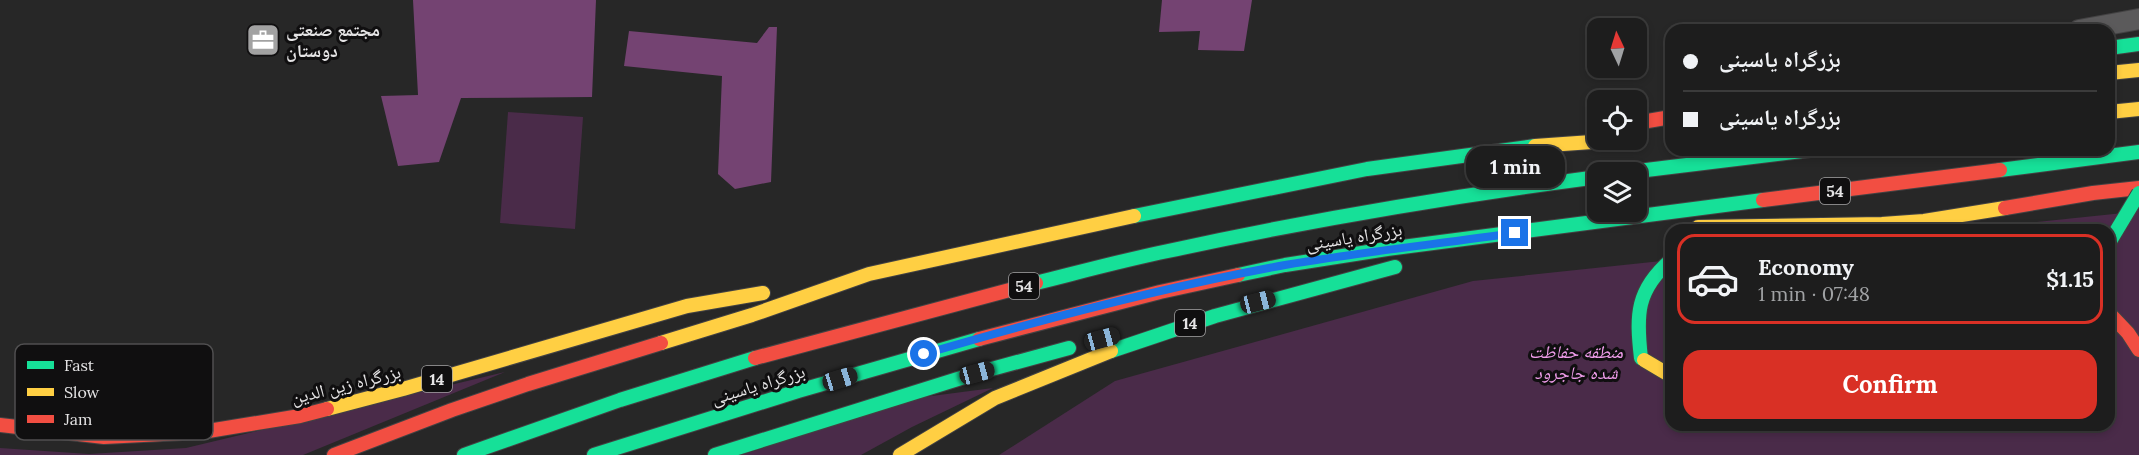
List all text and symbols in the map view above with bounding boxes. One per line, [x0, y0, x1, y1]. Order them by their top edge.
place label: مجتمع صنعتی دوستان [286, 18, 380, 62]
north arrow [1587, 18, 1647, 78]
map controls [1587, 18, 1647, 222]
office icon: مجتمع صنعتی دوستان [245, 22, 281, 58]
text: بزرگراه یاسینی [1719, 45, 1841, 73]
button: locate [1587, 90, 1647, 150]
text: بزرگراه یاسینی [1719, 103, 1841, 131]
callout: 1 min [1466, 146, 1564, 188]
text: 1 min [1490, 154, 1541, 179]
button: layers [1587, 162, 1647, 222]
road number: 54 [1820, 178, 1850, 204]
street label: بزرگراه یاسینی [1304, 218, 1404, 255]
route end [1501, 219, 1528, 246]
icon: car [1686, 252, 1740, 306]
text: Economy [1758, 253, 1854, 281]
text: $1.15 [2046, 265, 2094, 293]
road number: 54 [1009, 273, 1039, 299]
text: 1 min · 07:48 [1758, 281, 1870, 306]
car [1238, 289, 1278, 315]
road number: 14 [1175, 310, 1205, 336]
car [1082, 326, 1122, 352]
route start [910, 340, 937, 367]
park label: منطقه حفاظت شده جاجرود [1529, 340, 1624, 384]
legend [15, 344, 213, 440]
button: Confirm [1683, 350, 2097, 419]
text: Fast [64, 355, 95, 375]
street label: بزرگراه یاسینی [708, 359, 808, 410]
street label: بزرگراه زین الدین [289, 360, 403, 409]
car [957, 360, 997, 386]
car [820, 365, 860, 393]
road number: 14 [422, 366, 452, 392]
text: Slow [64, 382, 100, 402]
text: Jam [63, 409, 92, 429]

